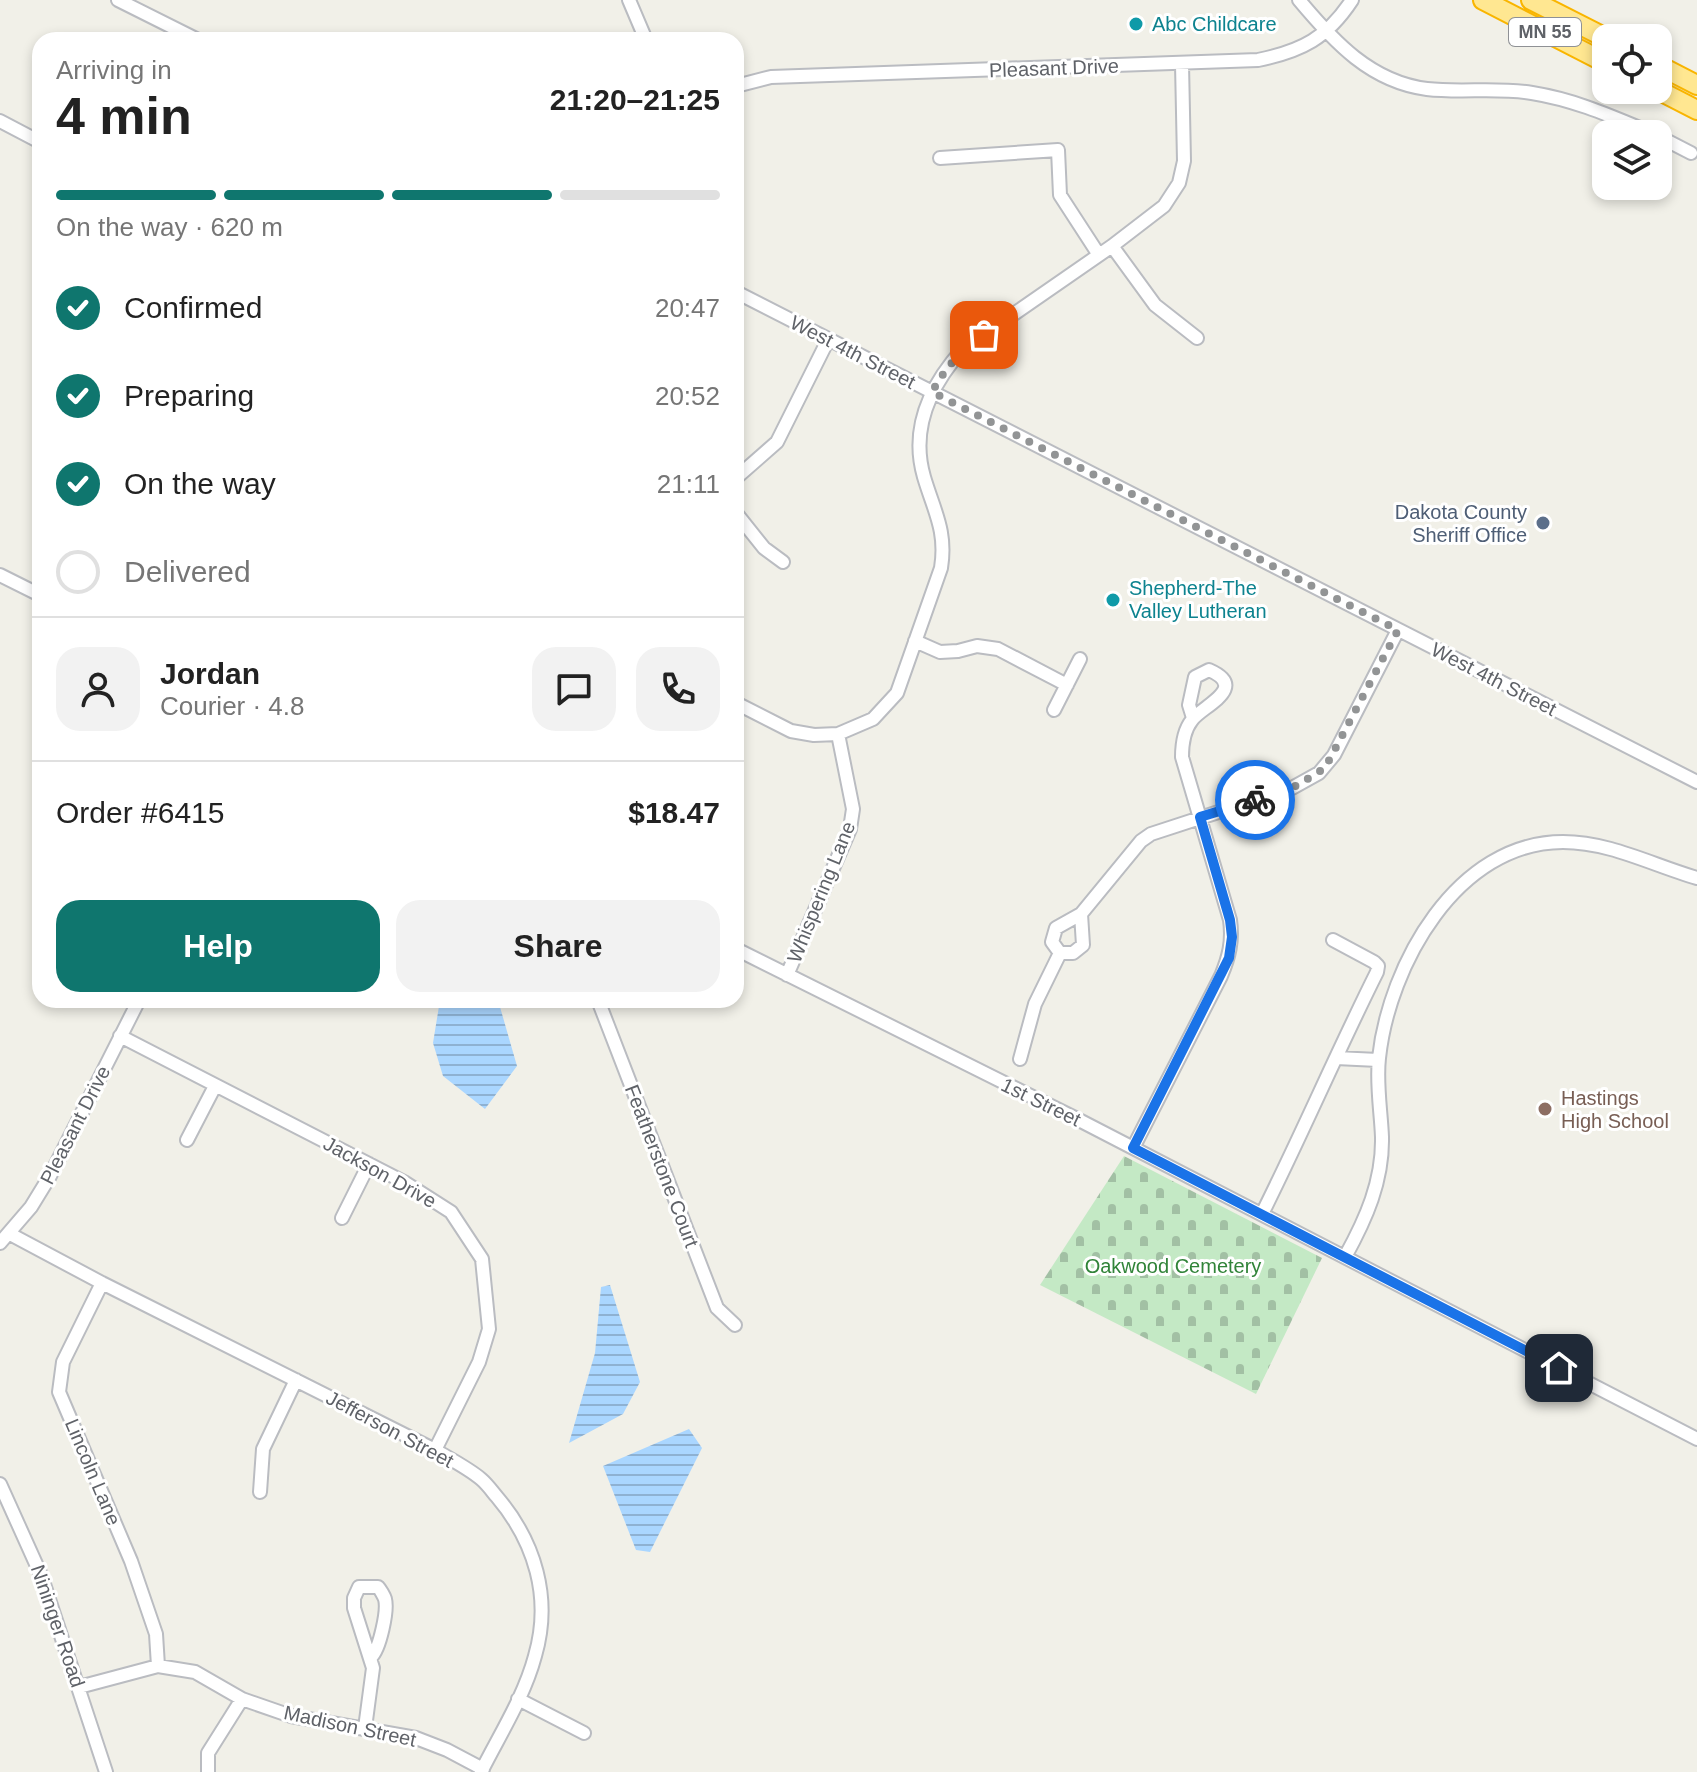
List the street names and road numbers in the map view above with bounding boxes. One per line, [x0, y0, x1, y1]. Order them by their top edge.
road number: MN 55 [1509, 18, 1581, 46]
street label: Pleasant Drive [989, 55, 1119, 81]
street label: West 4th Street [787, 311, 920, 393]
street label: West 4th Street [1428, 638, 1561, 720]
street label: Whispering Lane [783, 818, 859, 966]
street label: Pleasant Drive [36, 1062, 114, 1188]
street label: 1st Street [998, 1073, 1085, 1131]
street label: Featherstone Court [621, 1082, 703, 1251]
street label: Jackson Drive [320, 1132, 440, 1212]
street label: Jefferson Street [323, 1386, 458, 1472]
street label: Lincoln Lane [61, 1415, 125, 1529]
street label: Nininger Road [27, 1562, 89, 1690]
street label: Madison Street [282, 1701, 419, 1751]

